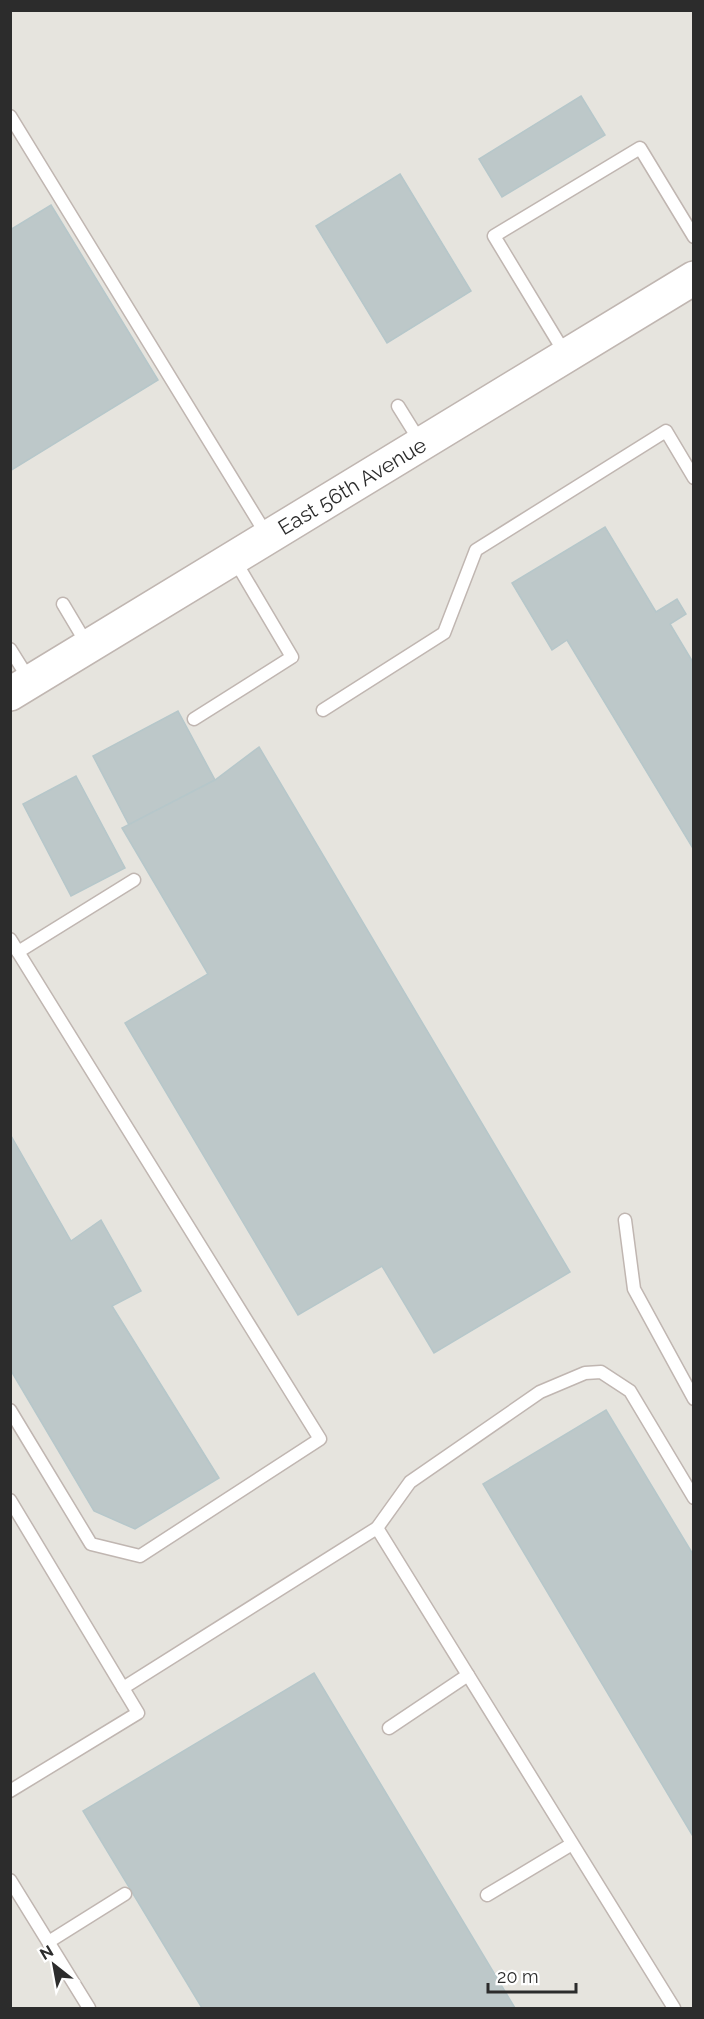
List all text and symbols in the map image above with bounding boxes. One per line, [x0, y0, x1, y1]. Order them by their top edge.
street label: East 56th Avenue [273, 432, 431, 540]
north arrow [24, 1935, 84, 1995]
text: N [36, 1941, 57, 1964]
scale bar [488, 1956, 576, 1994]
text: 20 m [497, 1966, 539, 1987]

